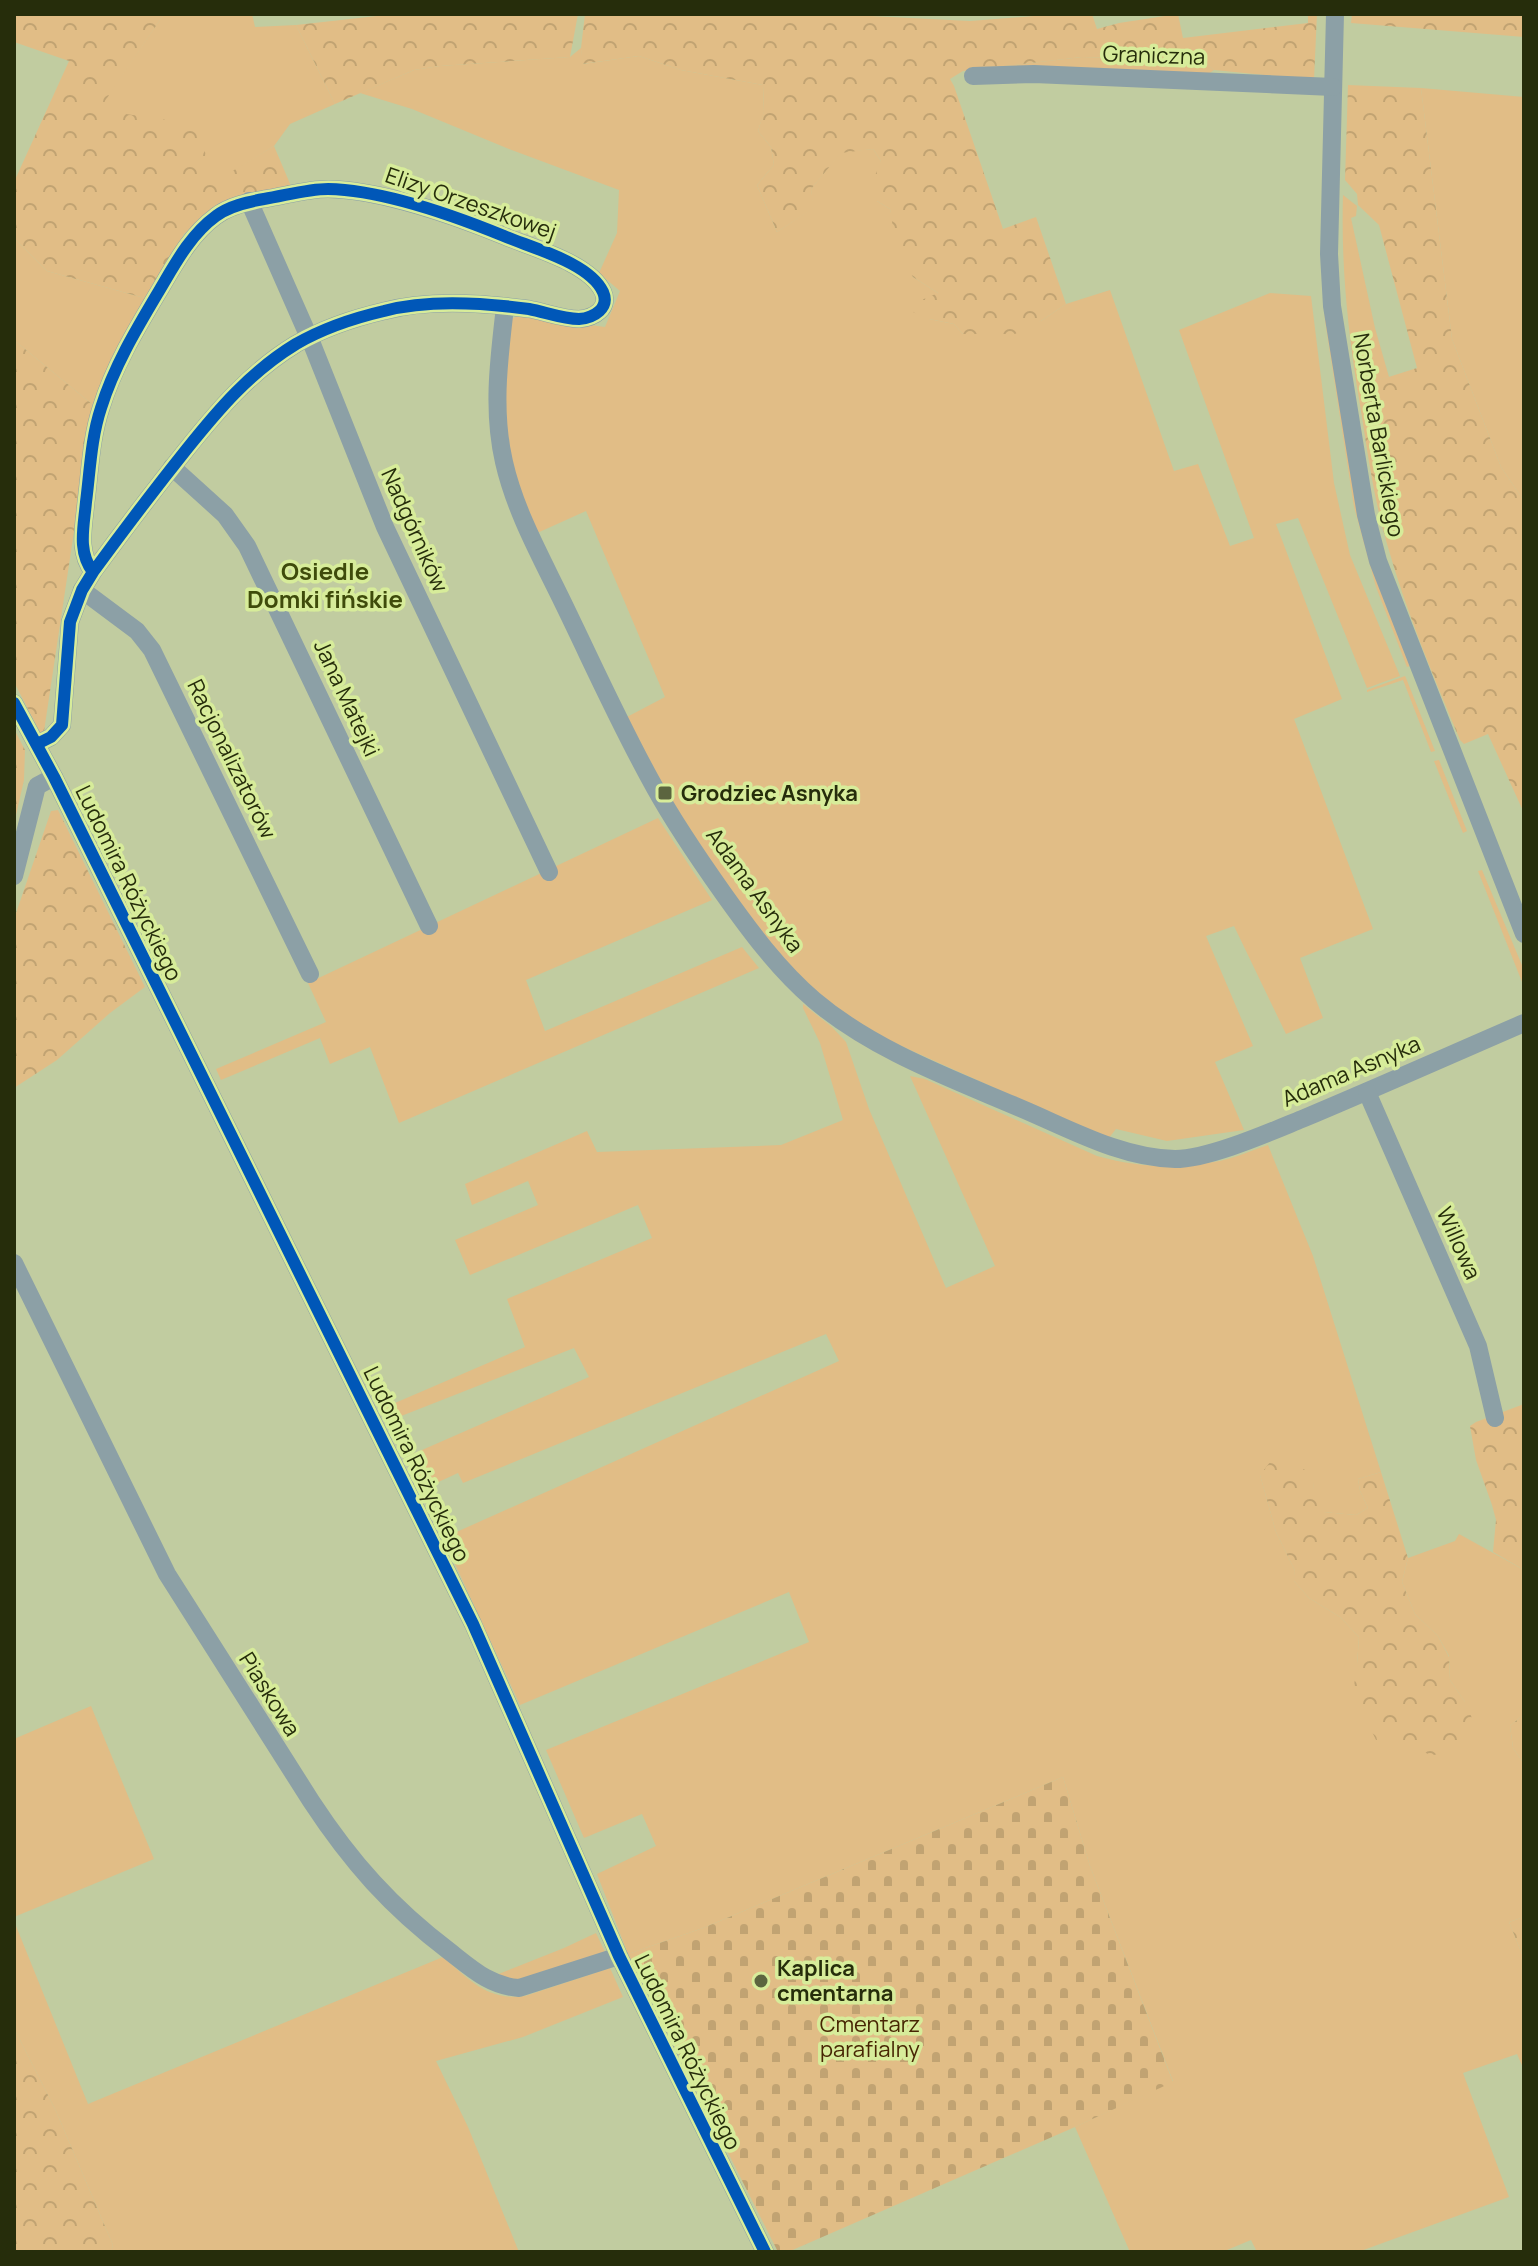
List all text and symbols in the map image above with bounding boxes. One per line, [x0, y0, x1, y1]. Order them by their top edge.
street label: Graniczna [1102, 38, 1206, 72]
street label: Elizy Orzeszkowej [382, 160, 560, 246]
street label: Norberta Barlickiego [1346, 331, 1412, 539]
street label: Nadgórników [374, 463, 456, 597]
district label: Osiedle Domki fińskie [247, 554, 403, 615]
street label: Jana Matejki [307, 635, 387, 761]
street label: Racjonalizatorów [180, 674, 284, 844]
place label: Grodziec Asnyka [681, 778, 858, 808]
street label: Ludomira Różyckiego [69, 780, 189, 986]
marker: Grodziec Asnyka [656, 784, 674, 802]
street label: Adama Asnyka [700, 822, 810, 958]
street label: Adama Asnyka [1277, 1028, 1425, 1114]
street label: Willowa [1430, 1202, 1488, 1284]
street label: Ludomira Różyckiego [357, 1361, 477, 1567]
street label: Piaskowa [232, 1646, 308, 1742]
street label: Ludomira Różyckiego [628, 1949, 748, 2155]
place label: Kaplica cmentarna [777, 1953, 893, 2008]
marker: Kaplica cmentarna [752, 1972, 770, 1990]
park label: Cmentarz parafialny [820, 2009, 920, 2064]

